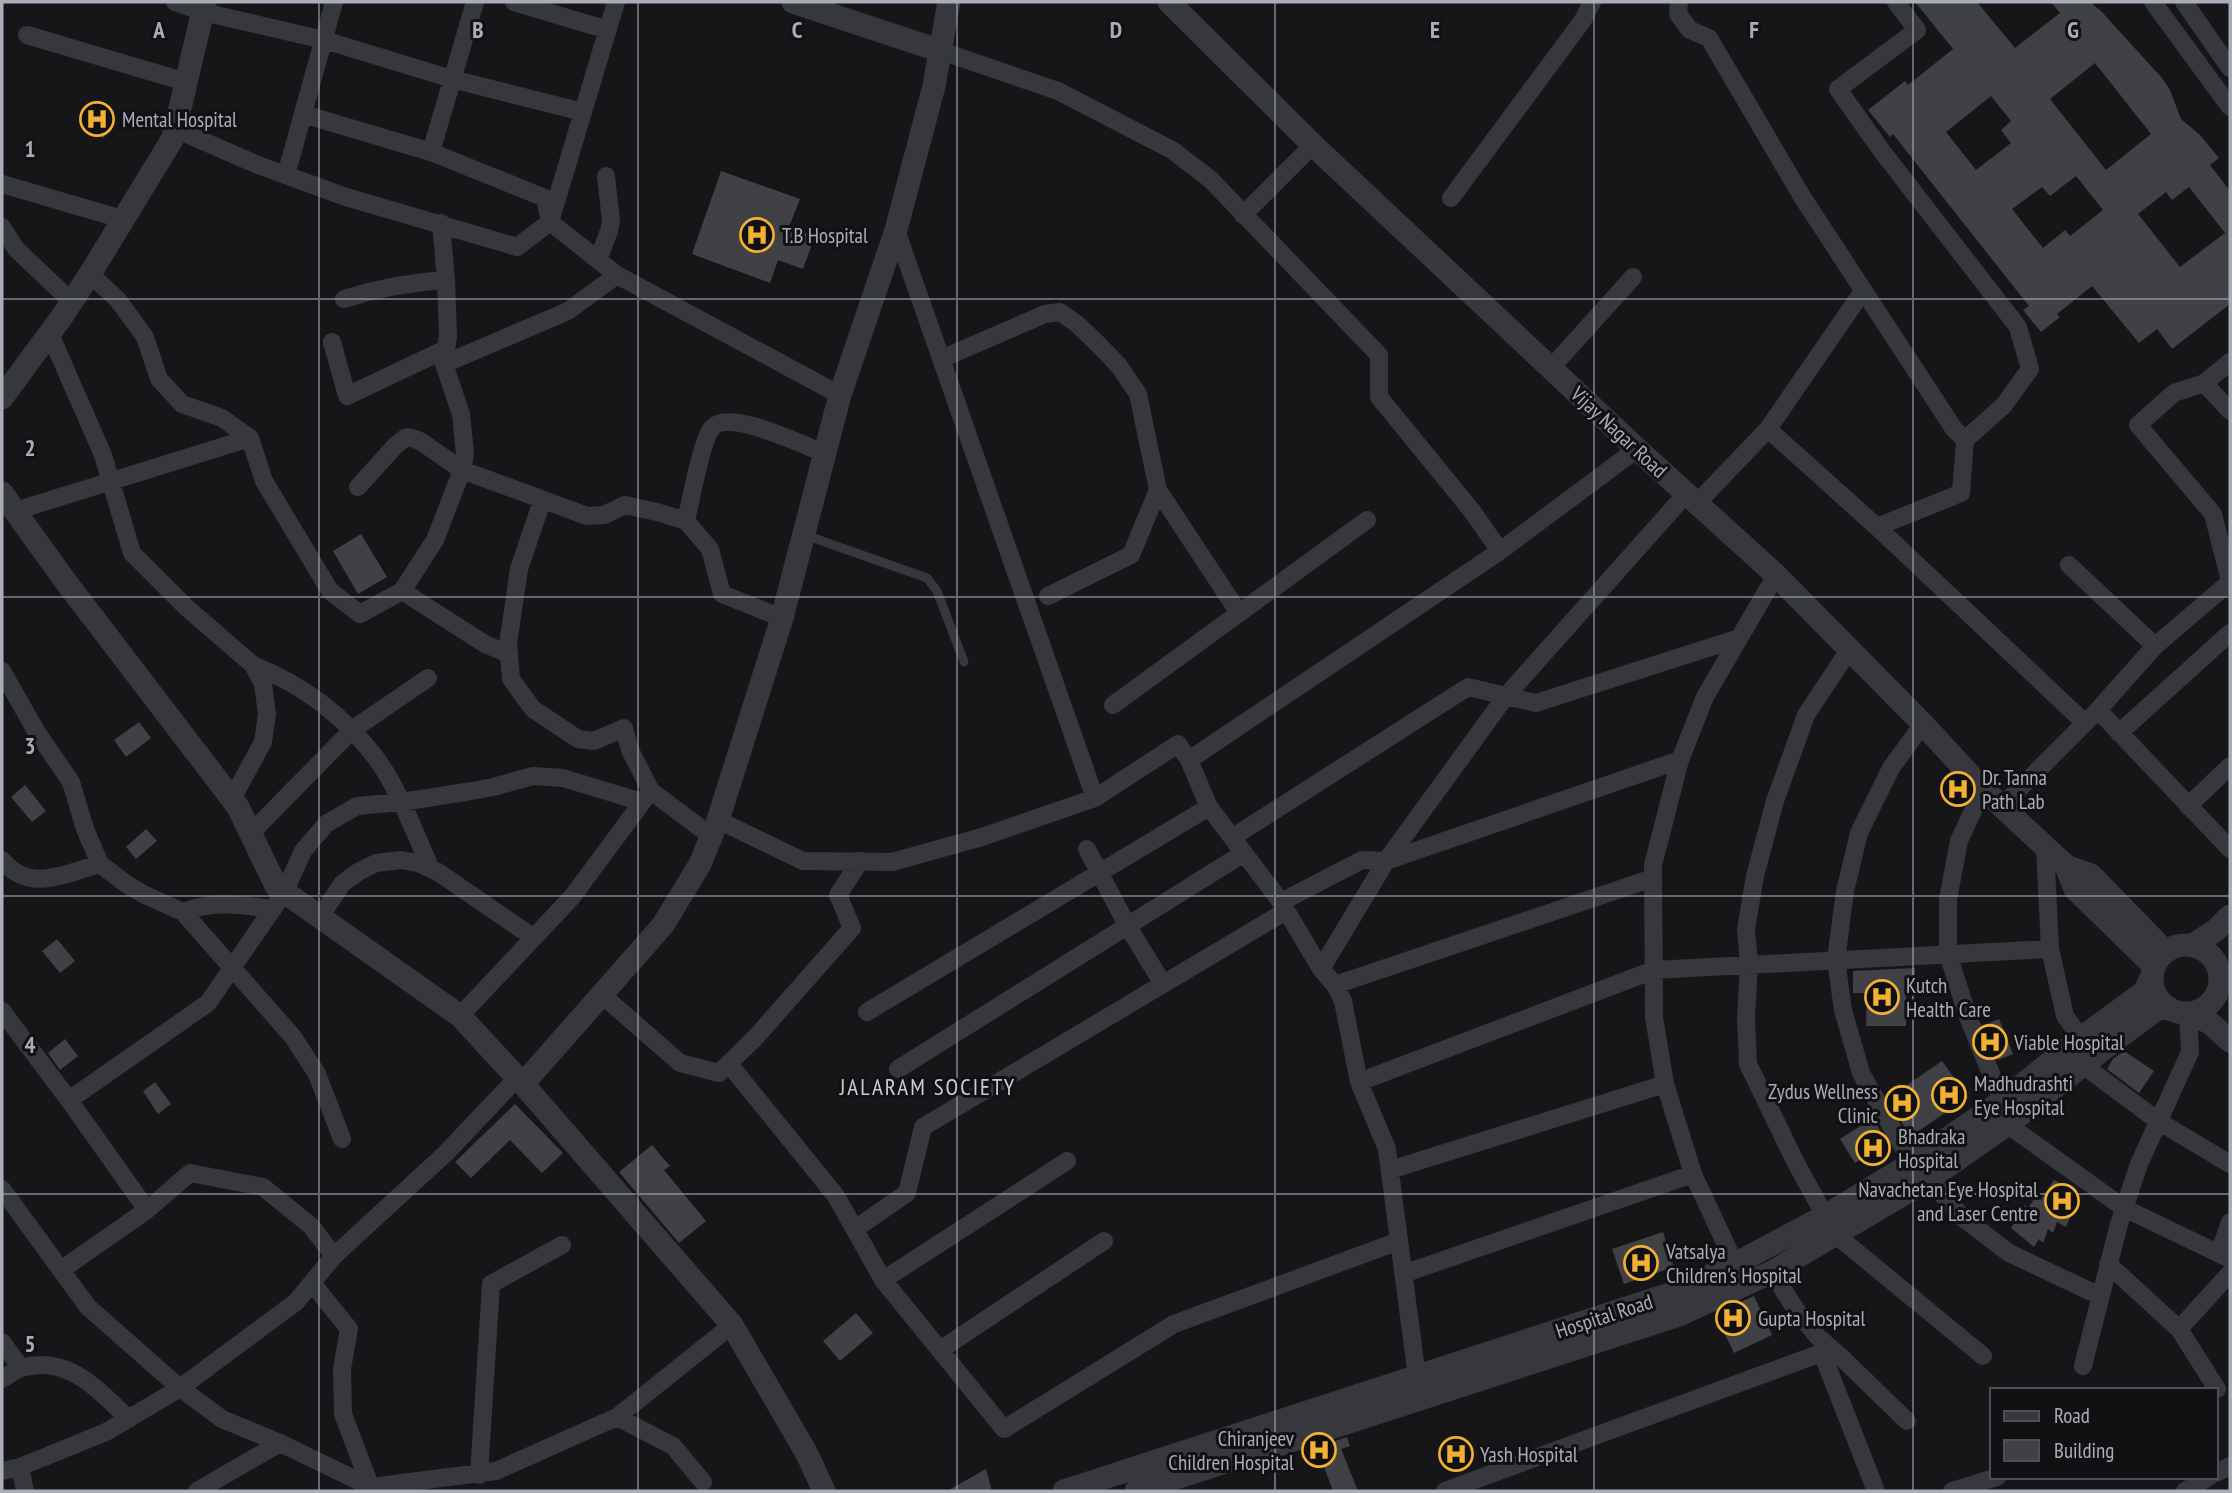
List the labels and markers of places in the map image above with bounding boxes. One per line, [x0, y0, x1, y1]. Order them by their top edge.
hospital icon: Mental Hospital [78, 100, 116, 138]
place label: Mental Hospital [122, 106, 237, 133]
hospital icon: T.B Hospital [738, 216, 776, 254]
place label: T.B Hospital [782, 222, 868, 249]
place label: Dr. Tanna Path Lab [1982, 764, 2047, 815]
hospital icon: Dr. Tanna Path Lab [1939, 770, 1977, 808]
place label: Kutch Health Care [1906, 972, 1991, 1023]
hospital icon: Kutch Health Care [1863, 978, 1901, 1016]
hospital icon: Viable Hospital [1971, 1023, 2009, 1061]
place label: Viable Hospital [2013, 1029, 2124, 1056]
place label: Madhudrashti Eye Hospital [1974, 1070, 2073, 1121]
hospital icon: Madhudrashti Eye Hospital [1930, 1076, 1968, 1114]
place label: Zydus Wellness Clinic [1768, 1078, 1879, 1129]
hospital icon: Zydus Wellness Clinic [1883, 1084, 1921, 1122]
place label: Bhadraka Hospital [1898, 1123, 1965, 1174]
hospital icon: Bhadraka Hospital [1854, 1129, 1892, 1167]
place label: Navachetan Eye Hospital and Laser Centre [1858, 1176, 2038, 1227]
hospital icon: Navachetan Eye Hospital and Laser Centre [2043, 1182, 2081, 1220]
place label: Vatsalya Children's Hospital [1665, 1238, 1802, 1289]
hospital icon: Vatsalya Children's Hospital [1622, 1244, 1660, 1282]
hospital icon: Gupta Hospital [1714, 1299, 1752, 1337]
place label: Gupta Hospital [1758, 1305, 1866, 1332]
place label: Chiranjeev Children Hospital [1168, 1425, 1295, 1476]
hospital icon: Chiranjeev Children Hospital [1300, 1431, 1338, 1469]
hospital icon: Yash Hospital [1437, 1435, 1475, 1473]
place label: Yash Hospital [1480, 1441, 1578, 1468]

